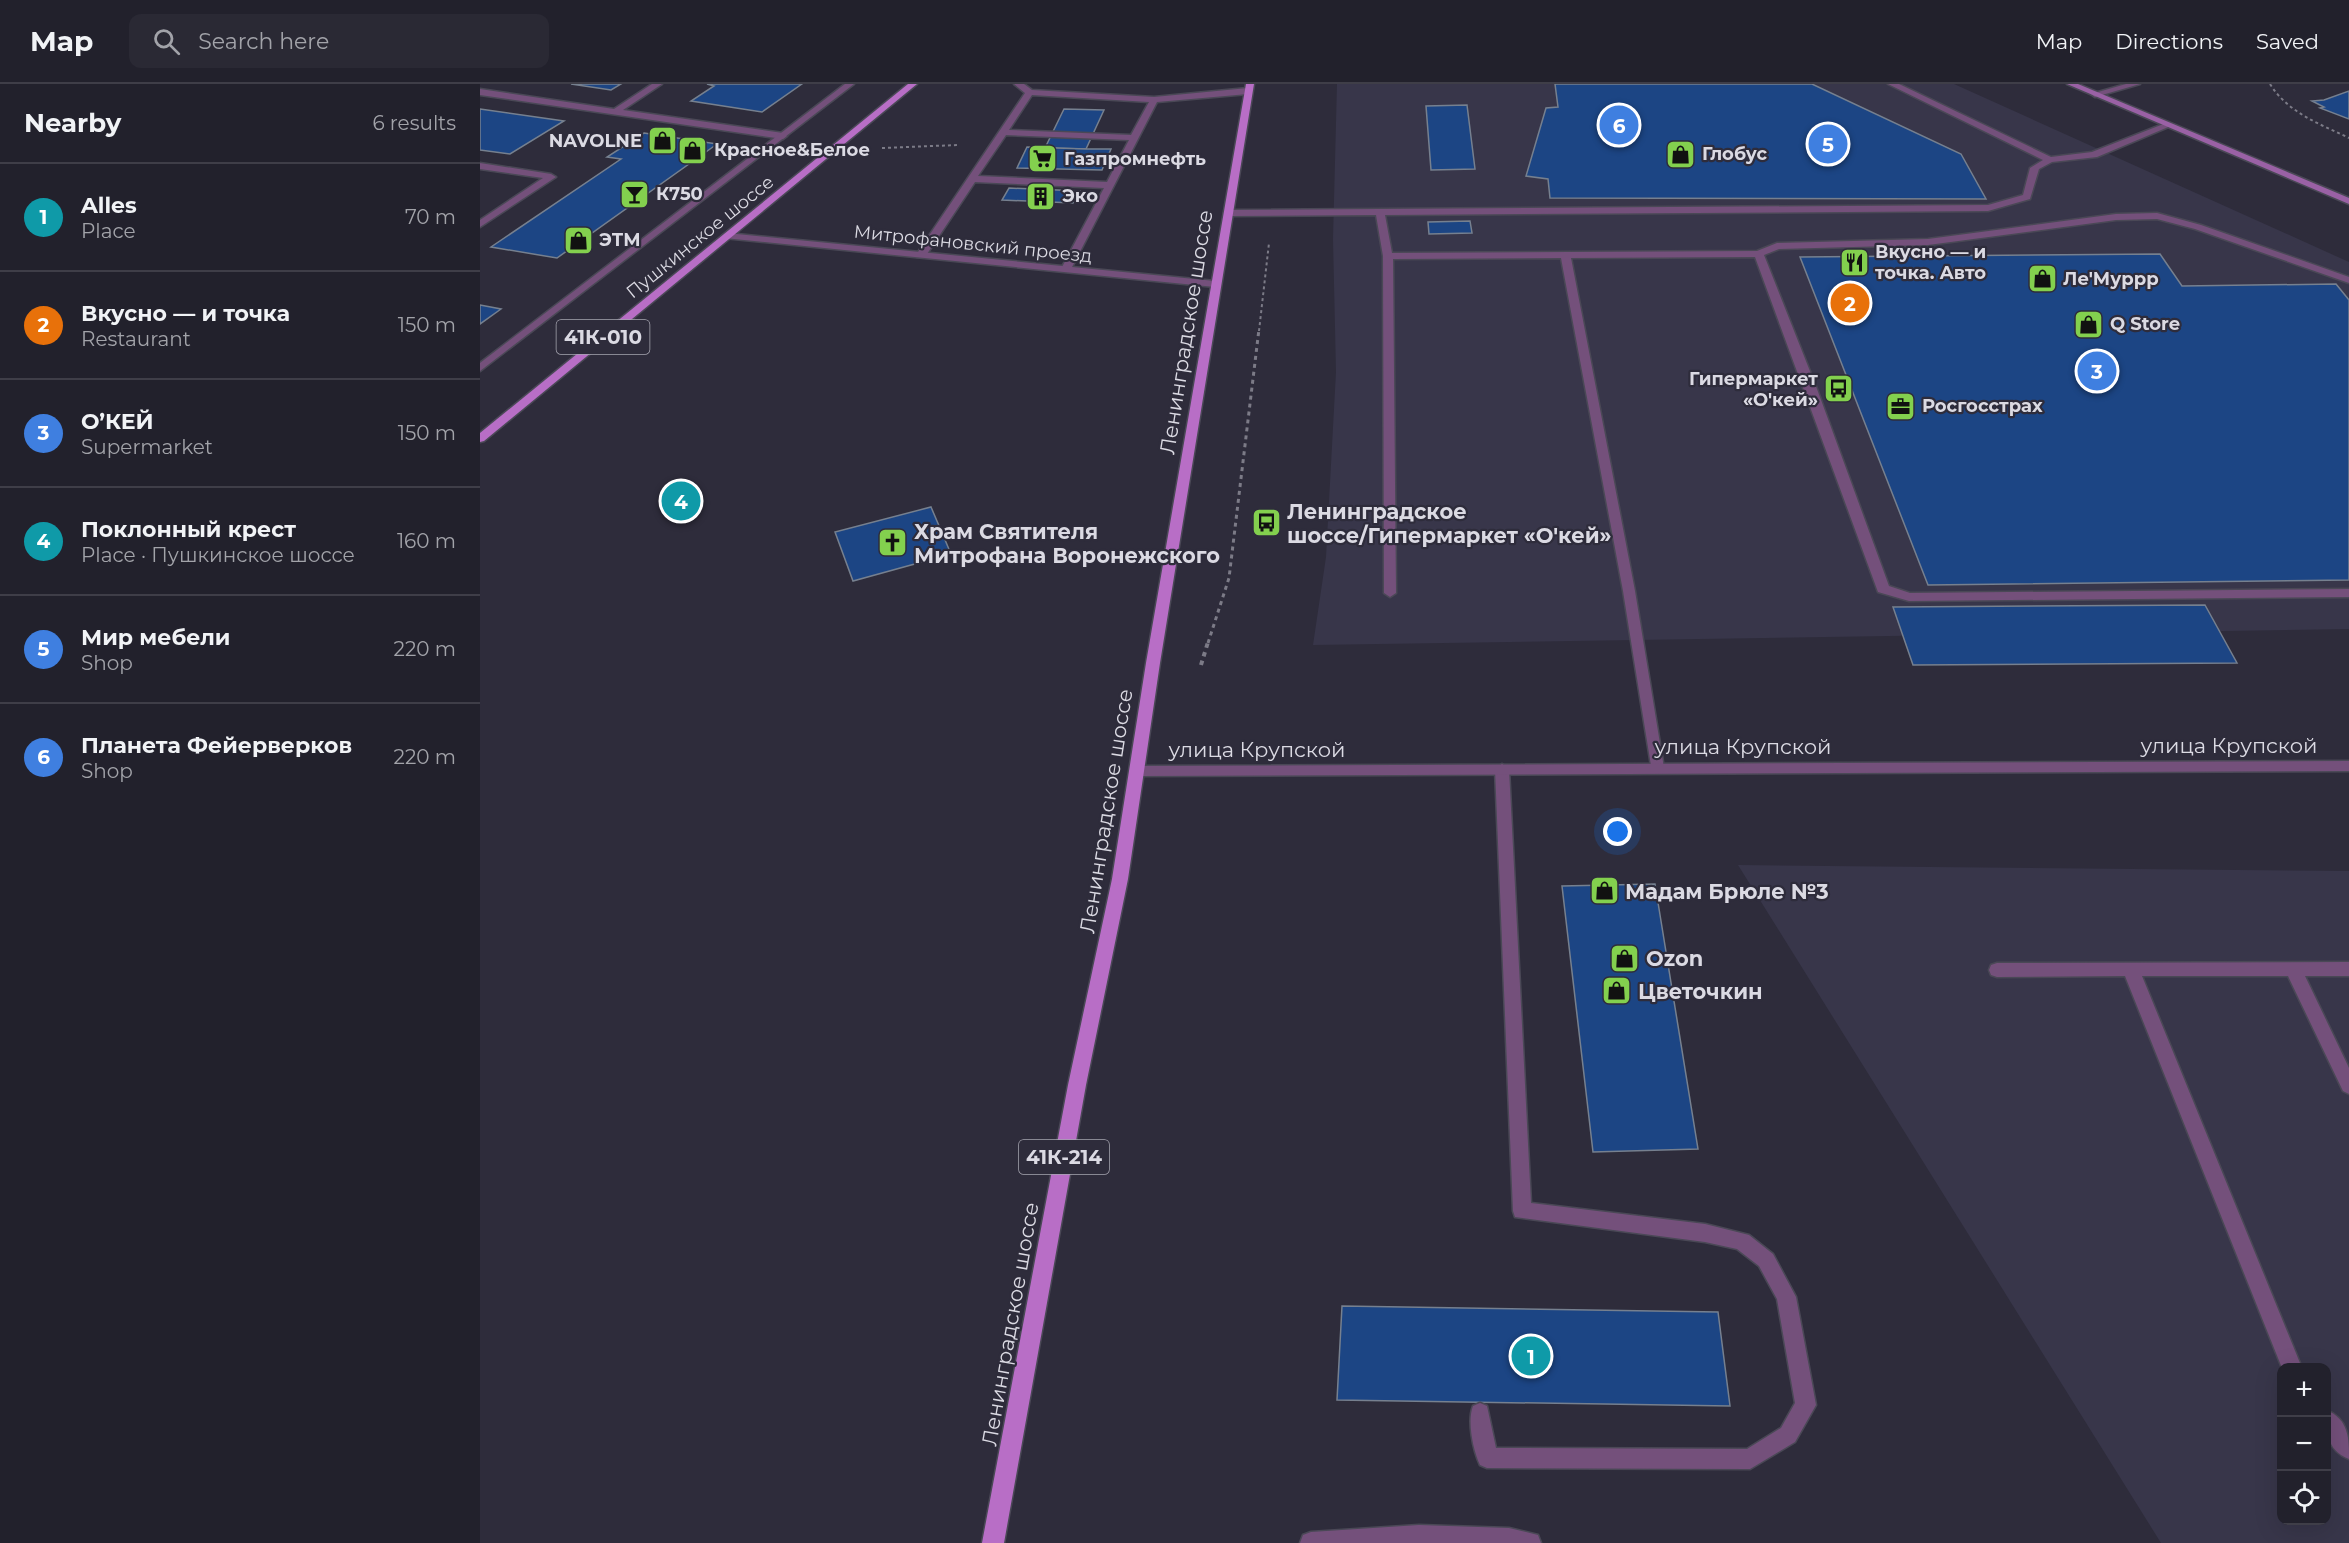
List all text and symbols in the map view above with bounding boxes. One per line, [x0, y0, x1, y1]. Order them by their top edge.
search box [129, 14, 549, 68]
text: Map [30, 24, 93, 58]
icon: search [150, 25, 183, 58]
text: Search here [198, 28, 329, 55]
text: Map [2036, 29, 2082, 54]
text: Directions [2115, 29, 2223, 54]
text: Saved [2256, 29, 2319, 54]
pin: 6 [1600, 102, 1638, 147]
text: Nearby [24, 107, 121, 139]
text: 6 results [372, 111, 456, 135]
pin: 5 [1808, 122, 1848, 166]
shop icon: NAVOLNE [647, 125, 679, 157]
place label: NAVOLNE [549, 130, 642, 152]
shop icon: Красное&Белое [677, 134, 709, 166]
shop icon: Глобус [1665, 138, 1697, 170]
place label: Красное&Белое [714, 139, 870, 161]
supermarket icon: Газпромнефть [1027, 143, 1059, 175]
place label: Глобус [1702, 143, 1768, 165]
place label: Газпромнефть [1064, 148, 1206, 170]
street label: Пушкинское шоссе [622, 171, 778, 303]
bar icon: К750 [619, 178, 651, 210]
building icon: Эко [1025, 180, 1057, 212]
place label: К750 [656, 183, 703, 205]
place label: Эко [1062, 185, 1098, 207]
text: Alles [81, 192, 137, 219]
text: 1 [40, 205, 47, 229]
text: 70 m [405, 205, 456, 229]
street label: Ленинградское шоссе [1154, 208, 1218, 456]
text: Place [81, 219, 136, 243]
street label: Митрофановский проезд [853, 221, 1094, 267]
shop icon: ЭТМ [562, 224, 594, 256]
place label: ЭТМ [599, 229, 640, 251]
place label: Вкусно — и точка. Авто [1875, 241, 1986, 284]
restaurant icon: Вкусно — и точка. Авто [1838, 246, 1870, 278]
shop icon: Ле'Муррр [2026, 263, 2058, 295]
place label: Ле'Муррр [2063, 268, 2159, 290]
pin: 2 [1830, 280, 1870, 326]
text: Вкусно — и точка [81, 300, 290, 327]
shop icon: Q Store [2073, 308, 2105, 340]
text: 2 [38, 313, 49, 337]
text: 150 m [398, 313, 456, 337]
place label: Q Store [2110, 313, 2180, 335]
road number: 41К-010 [556, 320, 650, 354]
text: Restaurant [81, 327, 191, 351]
pin: 3 [2078, 348, 2116, 394]
place label: Гипермаркет «О'кей» [1689, 368, 1818, 411]
bus stop icon: Гипермаркет «О'кей» [1823, 373, 1855, 405]
office icon: Росгосстрах [1885, 390, 1917, 422]
place label: Росгосстрах [1922, 395, 2043, 417]
text: О’КЕЙ [81, 408, 154, 435]
text: 3 [38, 421, 49, 445]
text: 150 m [398, 421, 456, 445]
text: Supermarket [81, 435, 213, 459]
pin: 4 [662, 478, 700, 524]
place label: Ленинградское шоссе/Гипермаркет «О'кей» [1287, 499, 1612, 548]
bus stop icon: Ленинградское шоссе/Гипермаркет «О'кей» [1250, 507, 1282, 539]
text: Поклонный крест [81, 516, 296, 543]
place label: Храм Святителя Митрофана Воронежского [914, 519, 1220, 568]
church icon: Храм Святителя Митрофана Воронежского [877, 527, 909, 559]
text: 4 [37, 529, 50, 553]
text: 160 m [397, 529, 456, 553]
text: Place · Пушкинское шоссе [81, 543, 355, 567]
text: Мир мебели [81, 624, 231, 651]
text: 5 [38, 637, 49, 661]
text: 220 m [394, 637, 456, 661]
text: Shop [81, 651, 133, 675]
street label: Ленинградское шоссе [1074, 687, 1138, 935]
text: Планета Фейерверков [81, 732, 352, 759]
street label: улица Крупской [2139, 733, 2318, 758]
street label: улица Крупской [1653, 734, 1832, 759]
street label: улица Крупской [1167, 737, 1346, 762]
text: 6 [37, 745, 50, 769]
text: 220 m [394, 745, 456, 769]
text: Shop [81, 759, 133, 783]
your location [1603, 817, 1632, 846]
shop icon: Мадам Брюле №3 [1588, 875, 1620, 907]
place label: Мадам Брюле №3 [1625, 879, 1829, 904]
shop icon: Ozon [1609, 942, 1641, 974]
place label: Ozon [1646, 946, 1703, 971]
shop icon: Цветочкин [1601, 975, 1633, 1007]
place label: Цветочкин [1638, 979, 1763, 1004]
road number: 41К-214 [1019, 1140, 1109, 1174]
street label: Ленинградское шоссе [976, 1200, 1044, 1448]
pin: 1 [1512, 1334, 1550, 1378]
map controls [2277, 1363, 2331, 1525]
button: + [2277, 1363, 2331, 1417]
button: − [2277, 1417, 2331, 1471]
button: locate [2277, 1471, 2331, 1525]

